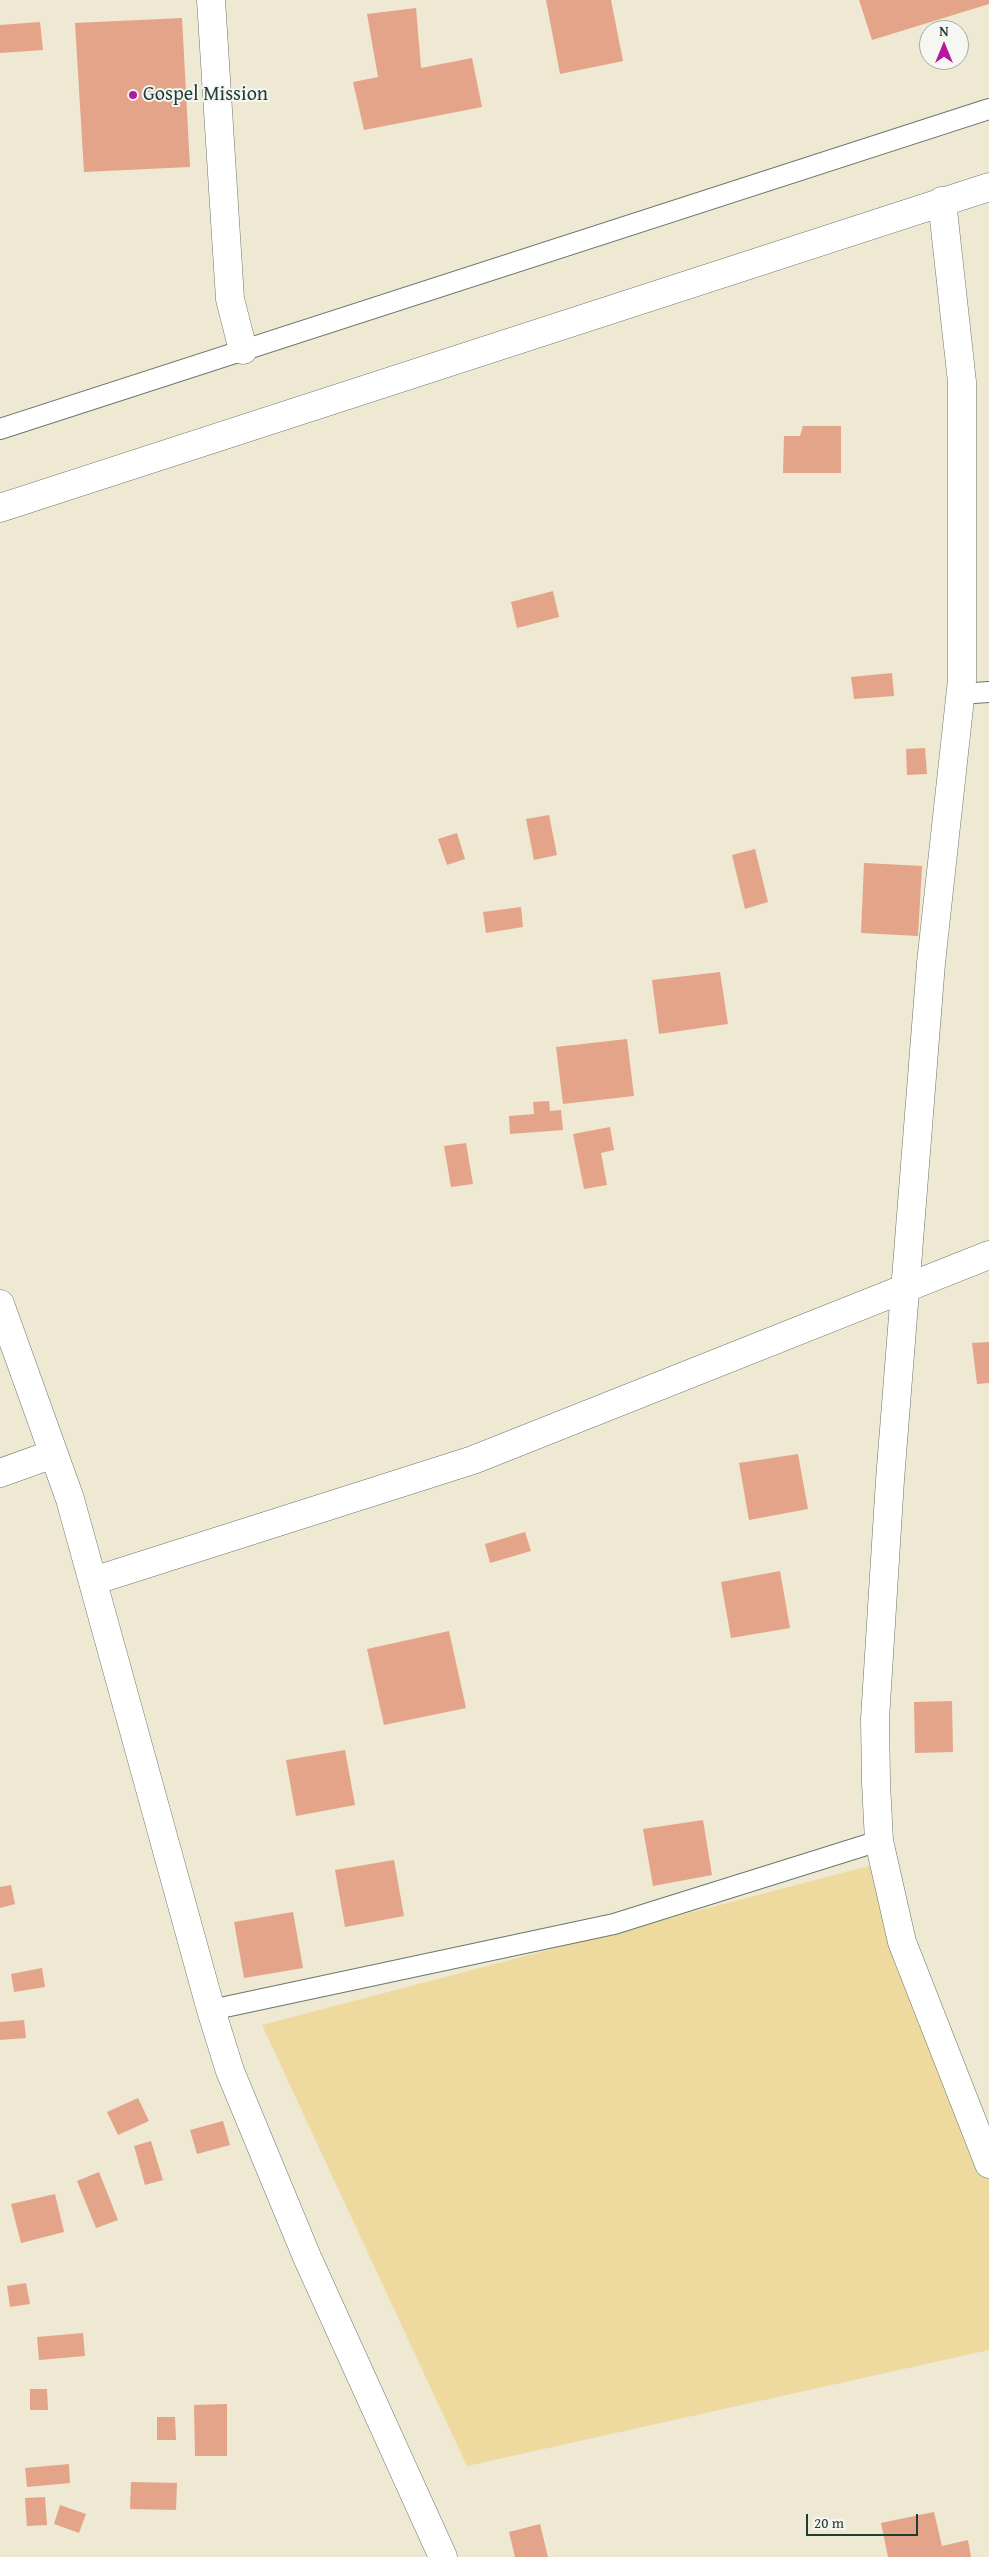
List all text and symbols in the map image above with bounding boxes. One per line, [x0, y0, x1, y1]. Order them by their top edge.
north arrow [919, 20, 969, 70]
text: N [939, 21, 949, 41]
place label: Gospel Mission [143, 83, 268, 107]
marker: Gospel Mission [127, 89, 139, 101]
scale bar [809, 2504, 922, 2536]
text: 20 m [814, 2512, 844, 2533]

